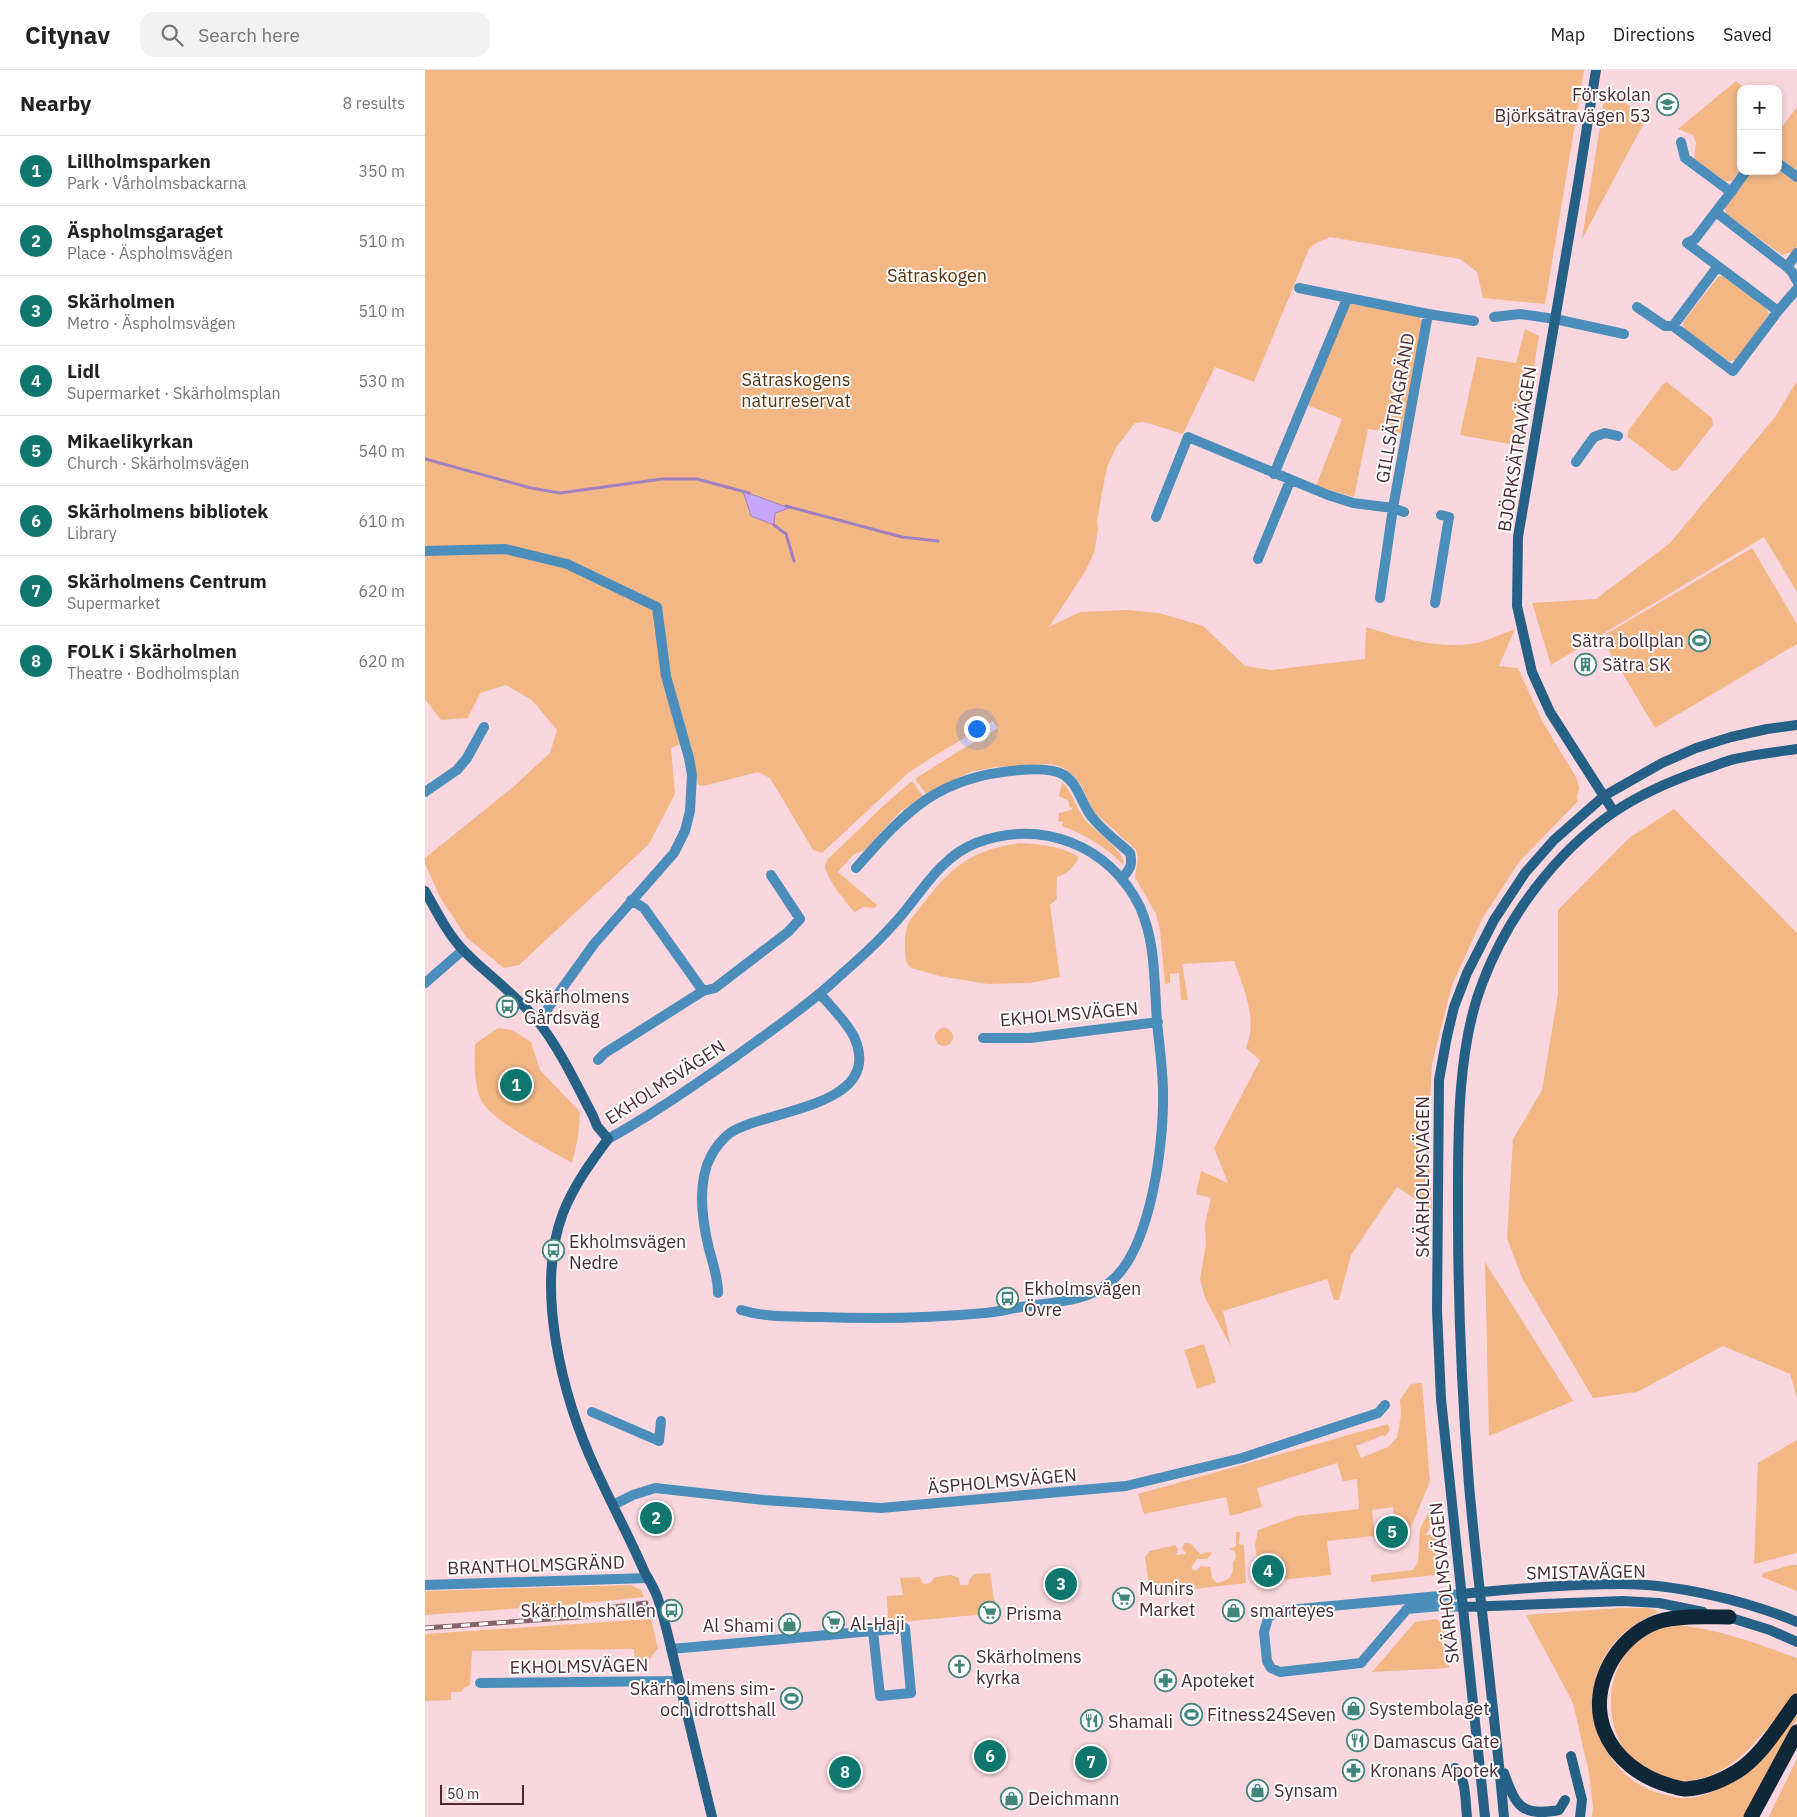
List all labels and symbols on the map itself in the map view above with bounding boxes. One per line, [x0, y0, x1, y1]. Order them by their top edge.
place label: Förskolan Björksätravägen 53 [1494, 83, 1651, 127]
school or university icon: Förskolan Björksätravägen 53 [1655, 92, 1679, 116]
park label: Sätraskogen [887, 264, 987, 287]
street label: GILLSÄTRAGRÄND [1370, 331, 1420, 485]
street label: BJÖRKSÄTRAVÄGEN [1493, 365, 1541, 533]
park label: Sätraskogens naturreservat [741, 368, 851, 412]
sports icon: Sätra bollplan [1688, 628, 1712, 652]
place label: Sätra bollplan [1572, 629, 1684, 652]
building icon: Sätra SK [1574, 652, 1598, 676]
place label: Sätra SK [1602, 653, 1671, 676]
your location [964, 716, 990, 742]
place label: Skärholmens Gårdsväg [524, 985, 630, 1029]
bus stop icon: Skärholmens Gårdsväg [496, 994, 520, 1018]
street label: EKHOLMSVÄGEN [999, 996, 1139, 1032]
street label: EKHOLMSVÄGEN [601, 1035, 729, 1129]
pin: 1 [500, 1066, 532, 1104]
street label: SKÄRHOLMSVÄGEN [1411, 1096, 1434, 1258]
place label: Ekholmsvägen Nedre [569, 1230, 686, 1274]
bus stop icon: Ekholmsvägen Nedre [541, 1239, 565, 1263]
place label: Ekholmsvägen Övre [1024, 1277, 1141, 1321]
bus stop icon: Ekholmsvägen Övre [996, 1286, 1020, 1310]
street label: ÄSPHOLMSVÄGEN [926, 1463, 1078, 1499]
pin: 2 [640, 1499, 672, 1537]
street label: SKÄRHOLMSVÄGEN [1424, 1501, 1464, 1665]
pin: 5 [1376, 1513, 1408, 1551]
street label: BRANTHOLMSGRÄND [447, 1550, 625, 1580]
pin: 4 [1252, 1552, 1284, 1590]
street label: SMISTAVÄGEN [1526, 1559, 1646, 1585]
pin: 3 [1045, 1565, 1077, 1603]
place label: Munirs Market [1139, 1577, 1195, 1621]
supermarket icon: Munirs Market [1111, 1586, 1135, 1610]
bus stop icon: Skärholmshallen [660, 1598, 684, 1622]
shop icon: smarteyes [1222, 1598, 1246, 1622]
place label: Skärholmshallen [521, 1599, 656, 1622]
place label: smarteyes [1250, 1599, 1334, 1622]
supermarket icon: Prisma [978, 1601, 1002, 1625]
place label: Prisma [1006, 1602, 1062, 1625]
supermarket icon: Al-Haji [822, 1611, 846, 1635]
place label: Al-Haji [850, 1612, 905, 1635]
shop icon: Al Shami [778, 1613, 802, 1637]
place label: Al Shami [703, 1614, 774, 1637]
place label: Skärholmens kyrka [976, 1645, 1082, 1689]
street label: EKHOLMSVÄGEN [509, 1653, 649, 1679]
church icon: Skärholmens kyrka [948, 1654, 972, 1678]
pharmacy icon: Apoteket [1153, 1668, 1177, 1692]
place label: Apoteket [1181, 1669, 1255, 1692]
place label: Skärholmens sim- och idrottshall [630, 1677, 776, 1721]
sports icon: Skärholmens sim- och idrottshall [780, 1686, 804, 1710]
shop icon: Systembolaget [1341, 1696, 1365, 1720]
place label: Systembolaget [1369, 1697, 1489, 1720]
sports icon: Fitness24Seven [1179, 1702, 1203, 1726]
place label: Fitness24Seven [1207, 1703, 1336, 1726]
restaurant icon: Shamali [1080, 1709, 1104, 1733]
place label: Shamali [1108, 1710, 1173, 1733]
restaurant icon: Damascus Gate [1345, 1729, 1369, 1753]
place label: Damascus Gate [1373, 1730, 1499, 1753]
pin: 6 [974, 1737, 1006, 1775]
pin: 7 [1075, 1743, 1107, 1781]
pin: 8 [829, 1753, 861, 1791]
pharmacy icon: Kronans Apotek [1342, 1758, 1366, 1782]
place label: Kronans Apotek [1370, 1759, 1499, 1782]
shop icon: Synsam [1246, 1778, 1270, 1802]
place label: Synsam [1274, 1779, 1338, 1802]
scale bar [440, 1782, 524, 1805]
shop icon: Deichmann [1000, 1786, 1024, 1810]
place label: Deichmann [1028, 1787, 1120, 1810]

